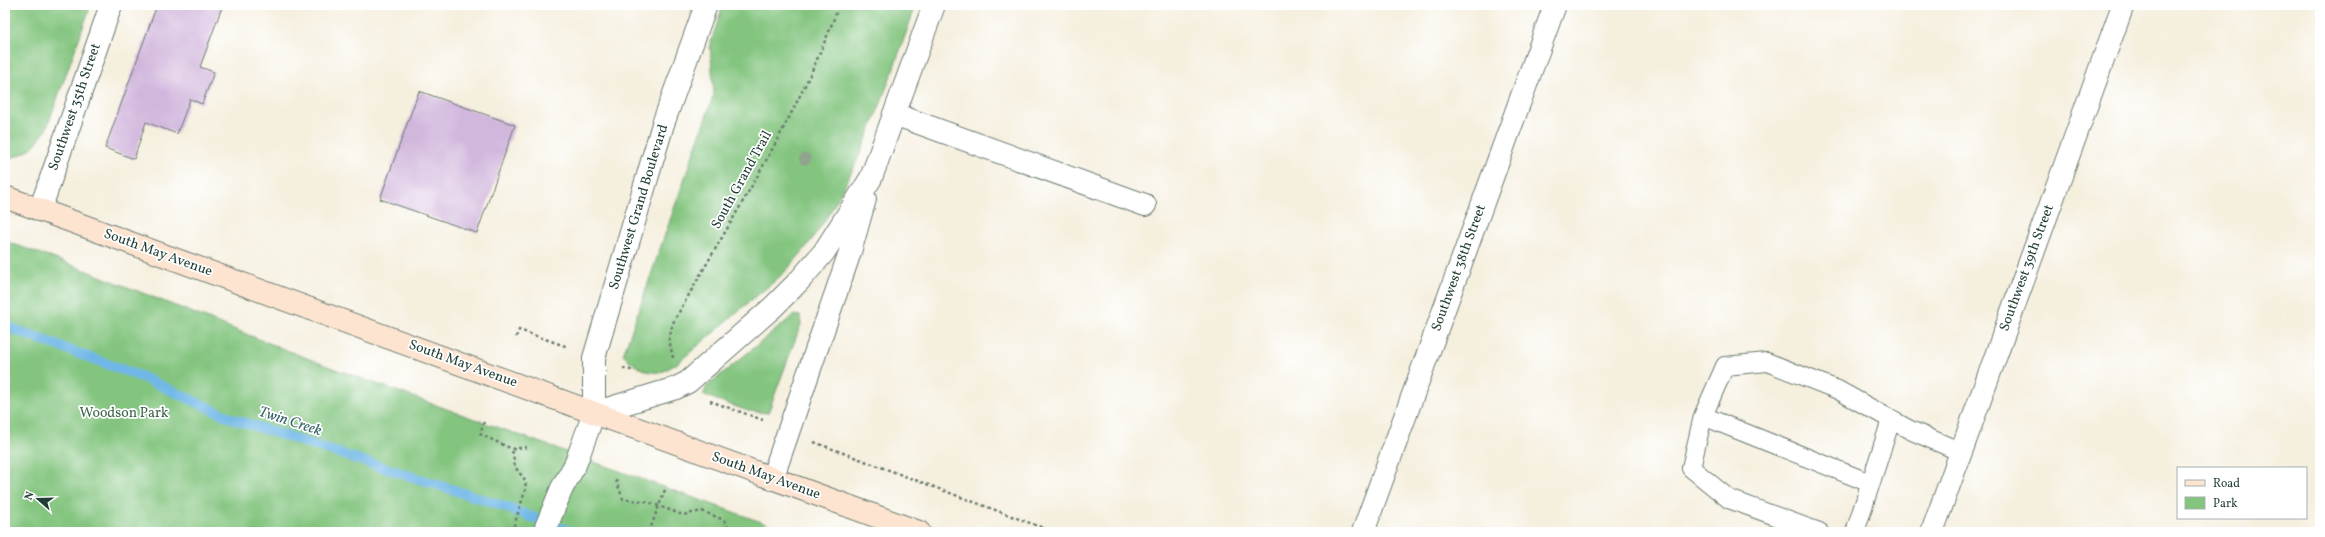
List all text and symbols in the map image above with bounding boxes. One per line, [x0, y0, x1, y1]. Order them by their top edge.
street label: Southwest 35th Street [44, 41, 106, 173]
street label: Southwest Grand Boulevard [605, 122, 673, 292]
street label: South Grand Trail [707, 127, 777, 233]
street label: Southwest 38th Street [1427, 202, 1491, 334]
street label: Southwest 39th Street [1995, 202, 2059, 334]
street label: South May Avenue [101, 224, 215, 282]
street label: South May Avenue [406, 335, 520, 393]
water label: Twin Creek [256, 402, 324, 442]
park label: Woodson Park [80, 404, 169, 423]
street label: South May Avenue [709, 447, 823, 505]
legend [2177, 467, 2307, 519]
text: Road [2213, 476, 2240, 492]
north arrow [18, 479, 58, 519]
text: N [22, 490, 38, 502]
text: Park [2213, 496, 2238, 512]

